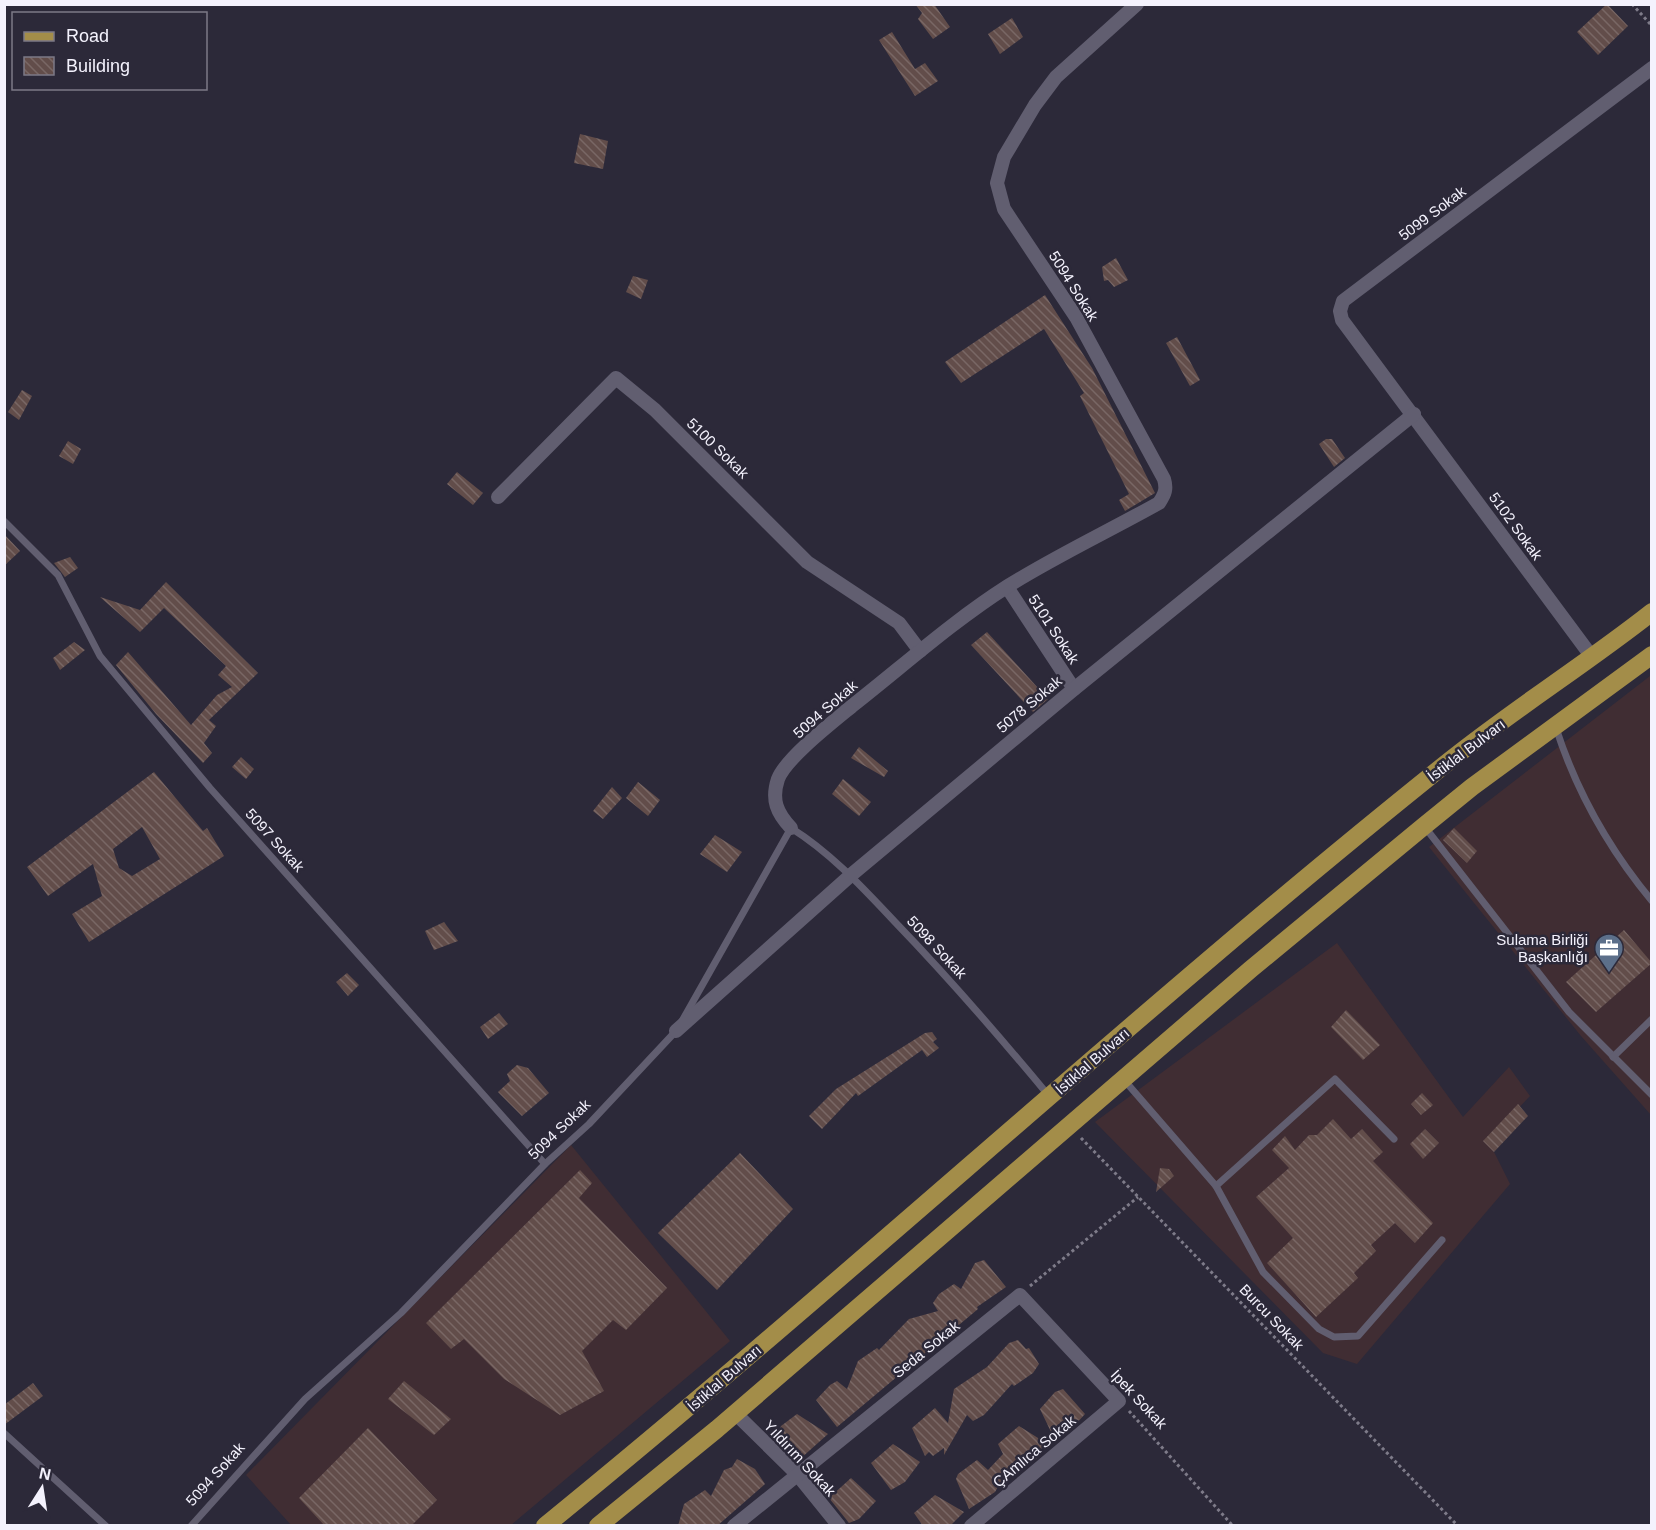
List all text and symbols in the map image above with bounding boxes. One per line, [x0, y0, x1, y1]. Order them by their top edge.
legend [12, 12, 207, 90]
text: Road [66, 26, 109, 46]
text: Building [66, 56, 130, 76]
street label: 5099 Sokak [1395, 182, 1469, 244]
street label: 5094 Sokak [1046, 248, 1102, 325]
street label: 5100 Sokak [684, 414, 753, 482]
street label: 5102 Sokak [1486, 489, 1546, 563]
street label: 5101 Sokak [1025, 591, 1083, 667]
street label: 5078 Sokak [993, 672, 1065, 736]
street label: 5094 Sokak [790, 676, 861, 741]
street label: İstiklal Bulvarı [1424, 715, 1508, 785]
street label: 5097 Sokak [242, 805, 308, 875]
street label: 5098 Sokak [904, 912, 971, 982]
place label: Sulama Birliği Başkanlığı [1496, 931, 1588, 965]
office icon: Sulama Birliği Başkanlığı [1593, 932, 1625, 974]
street label: İstiklal Bulvarı [1052, 1024, 1132, 1098]
street label: 5094 Sokak [525, 1095, 594, 1163]
street label: Burcu Sokak [1236, 1281, 1308, 1354]
street label: Seda Sokak [889, 1317, 963, 1381]
street label: İstiklal Bulvarı [684, 1341, 764, 1415]
street label: İpek Sokak [1107, 1366, 1171, 1432]
street label: ÇAmlıca Sokak [989, 1411, 1079, 1490]
street label: Yıldırım Sokak [761, 1417, 840, 1500]
street label: 5094 Sokak [182, 1439, 248, 1509]
north arrow [12, 1458, 72, 1518]
text: N [38, 1464, 52, 1483]

